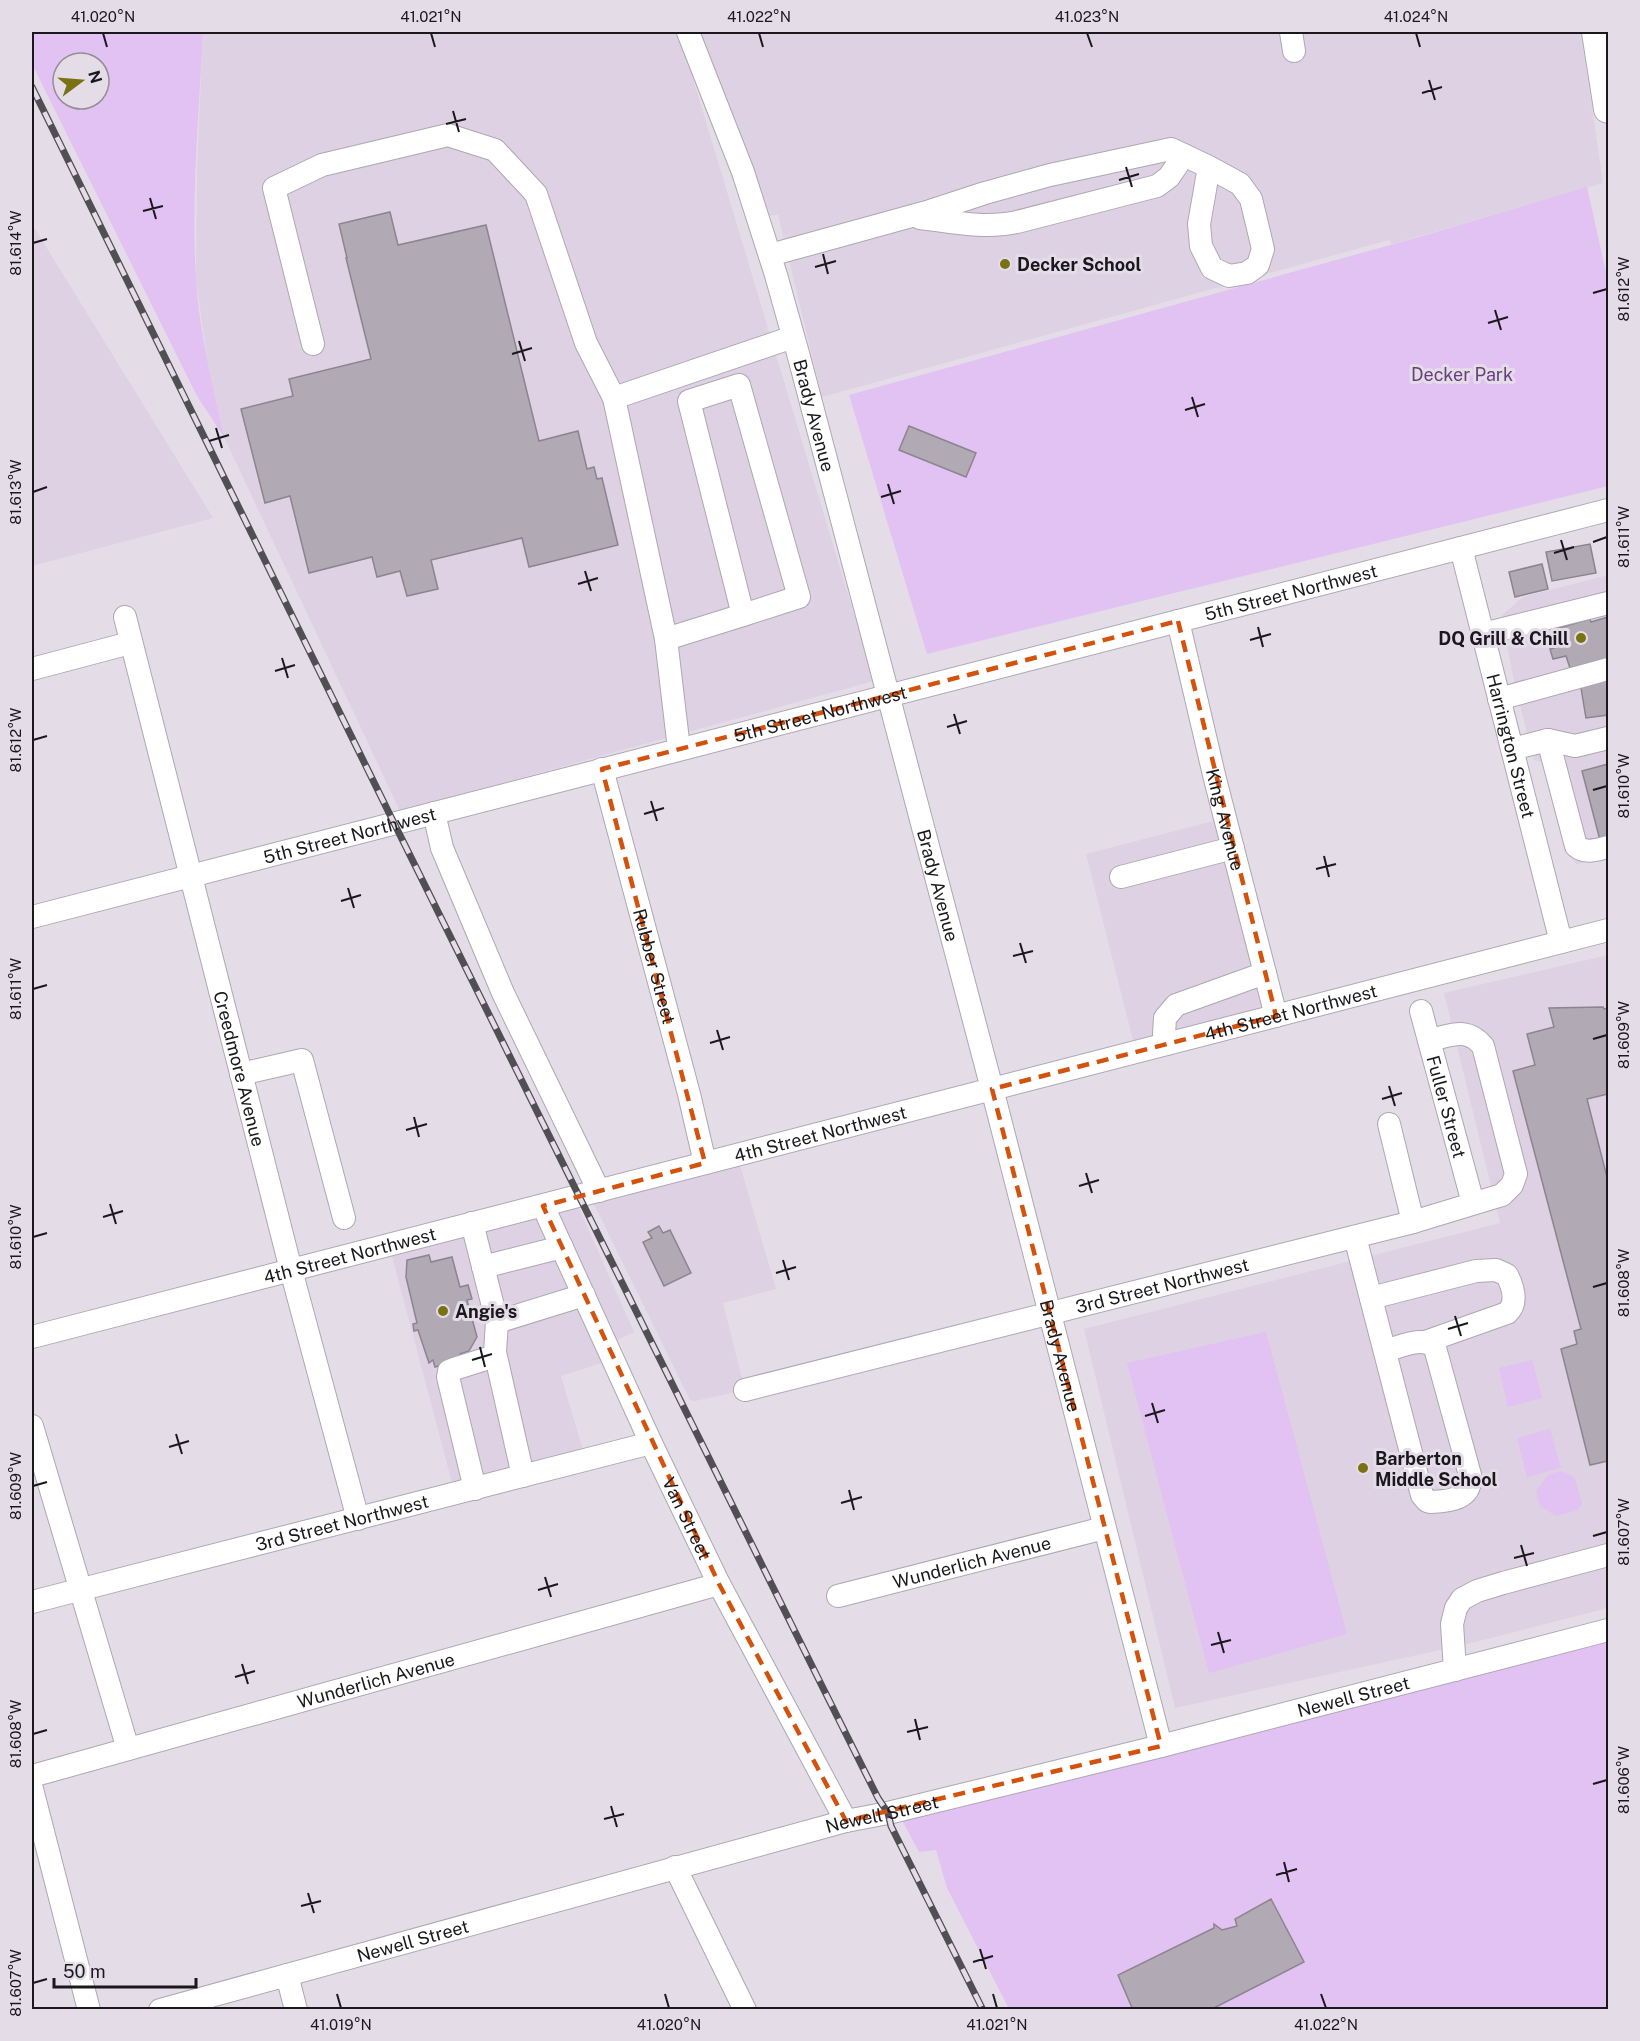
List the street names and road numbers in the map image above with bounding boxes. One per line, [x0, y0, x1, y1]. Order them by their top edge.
street label: Brady Avenue [790, 357, 839, 474]
street label: 5th Street Northwest [1202, 560, 1379, 624]
street label: Harrington Street [1483, 671, 1540, 820]
street label: 5th Street Northwest [731, 681, 909, 746]
street label: King Avenue [1202, 766, 1249, 873]
street label: 5th Street Northwest [261, 803, 438, 867]
street label: Brady Avenue [913, 827, 963, 944]
street label: Rubber Street [629, 906, 680, 1026]
street label: 4th Street Northwest [1202, 980, 1379, 1044]
street label: Creedmore Avenue [210, 989, 270, 1149]
street label: Fuller Street [1423, 1053, 1471, 1160]
street label: 4th Street Northwest [732, 1101, 909, 1166]
street label: 4th Street Northwest [261, 1223, 438, 1287]
street label: 3rd Street Northwest [1073, 1253, 1251, 1317]
street label: Brady Avenue [1036, 1297, 1085, 1414]
street label: Van Street [659, 1474, 716, 1563]
street label: 3rd Street Northwest [253, 1490, 431, 1555]
street label: Wunderlich Avenue [890, 1532, 1053, 1592]
street label: Wunderlich Avenue [295, 1648, 457, 1712]
street label: Newell Street [1295, 1671, 1412, 1721]
street label: Newell Street [823, 1791, 940, 1837]
street label: Newell Street [354, 1915, 471, 1966]

